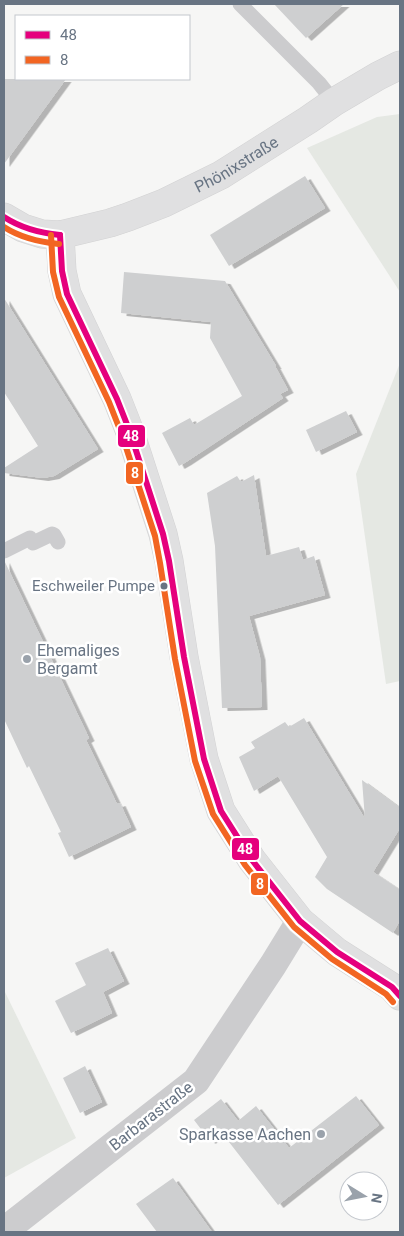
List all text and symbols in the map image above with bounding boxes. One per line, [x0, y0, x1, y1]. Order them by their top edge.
legend [15, 15, 190, 80]
text: 48 [60, 26, 77, 44]
text: 8 [60, 51, 68, 69]
street label: Phönixstraße [191, 132, 282, 196]
line badge: 48 [117, 424, 146, 448]
text: 48 [123, 428, 139, 444]
line badge: 8 [125, 461, 144, 485]
text: 8 [131, 465, 139, 481]
place label: Eschweiler Pumpe [32, 577, 155, 595]
marker: Eschweiler Pumpe [159, 581, 169, 591]
place label: Ehemaliges Bergamt [37, 641, 120, 678]
marker: Ehemaliges Bergamt [21, 653, 33, 665]
line badge: 48 [231, 837, 260, 861]
text: 48 [237, 841, 253, 857]
line badge: 8 [250, 872, 269, 896]
text: 8 [256, 876, 264, 892]
street label: Barbarastraße [105, 1077, 197, 1155]
place label: Sparkasse Aachen [179, 1125, 311, 1144]
marker: Sparkasse Aachen [315, 1128, 327, 1140]
north arrow [339, 1171, 389, 1221]
text: N [368, 1192, 386, 1205]

